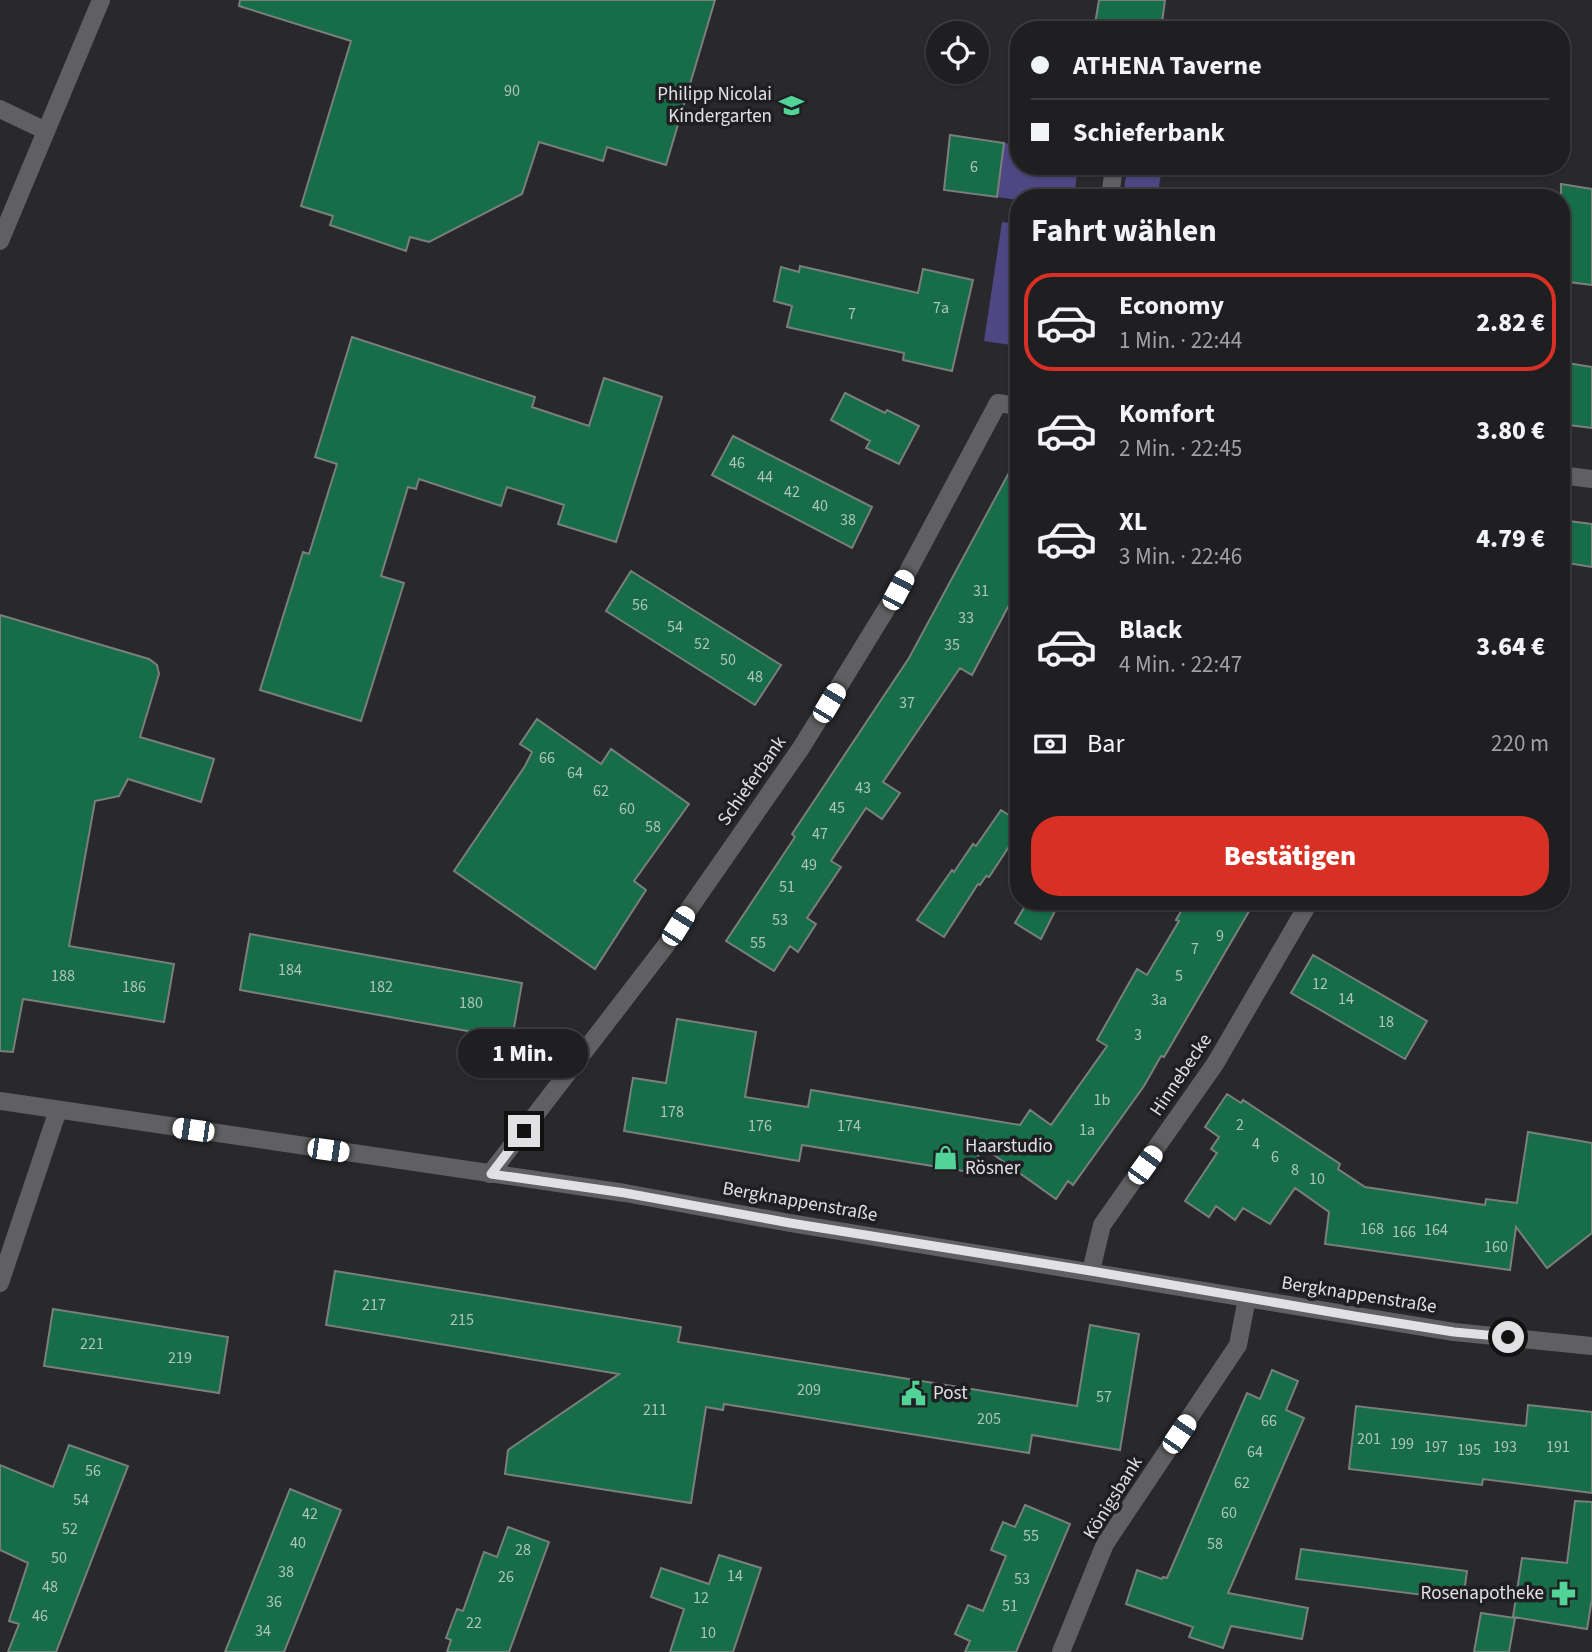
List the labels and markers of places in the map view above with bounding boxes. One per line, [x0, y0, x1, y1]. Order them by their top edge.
place label: Philipp Nicolai Kindergarten [657, 81, 772, 130]
school or university icon: Philipp Nicolai Kindergarten [778, 91, 806, 119]
place label: Haarstudio Rösner [965, 1133, 1053, 1182]
shop icon: Haarstudio Rösner [931, 1143, 959, 1171]
public building icon: Post [899, 1379, 927, 1407]
place label: Post [933, 1380, 968, 1407]
pharmacy icon: Rosenapotheke [1550, 1579, 1578, 1607]
place label: Rosenapotheke [1421, 1580, 1544, 1607]

